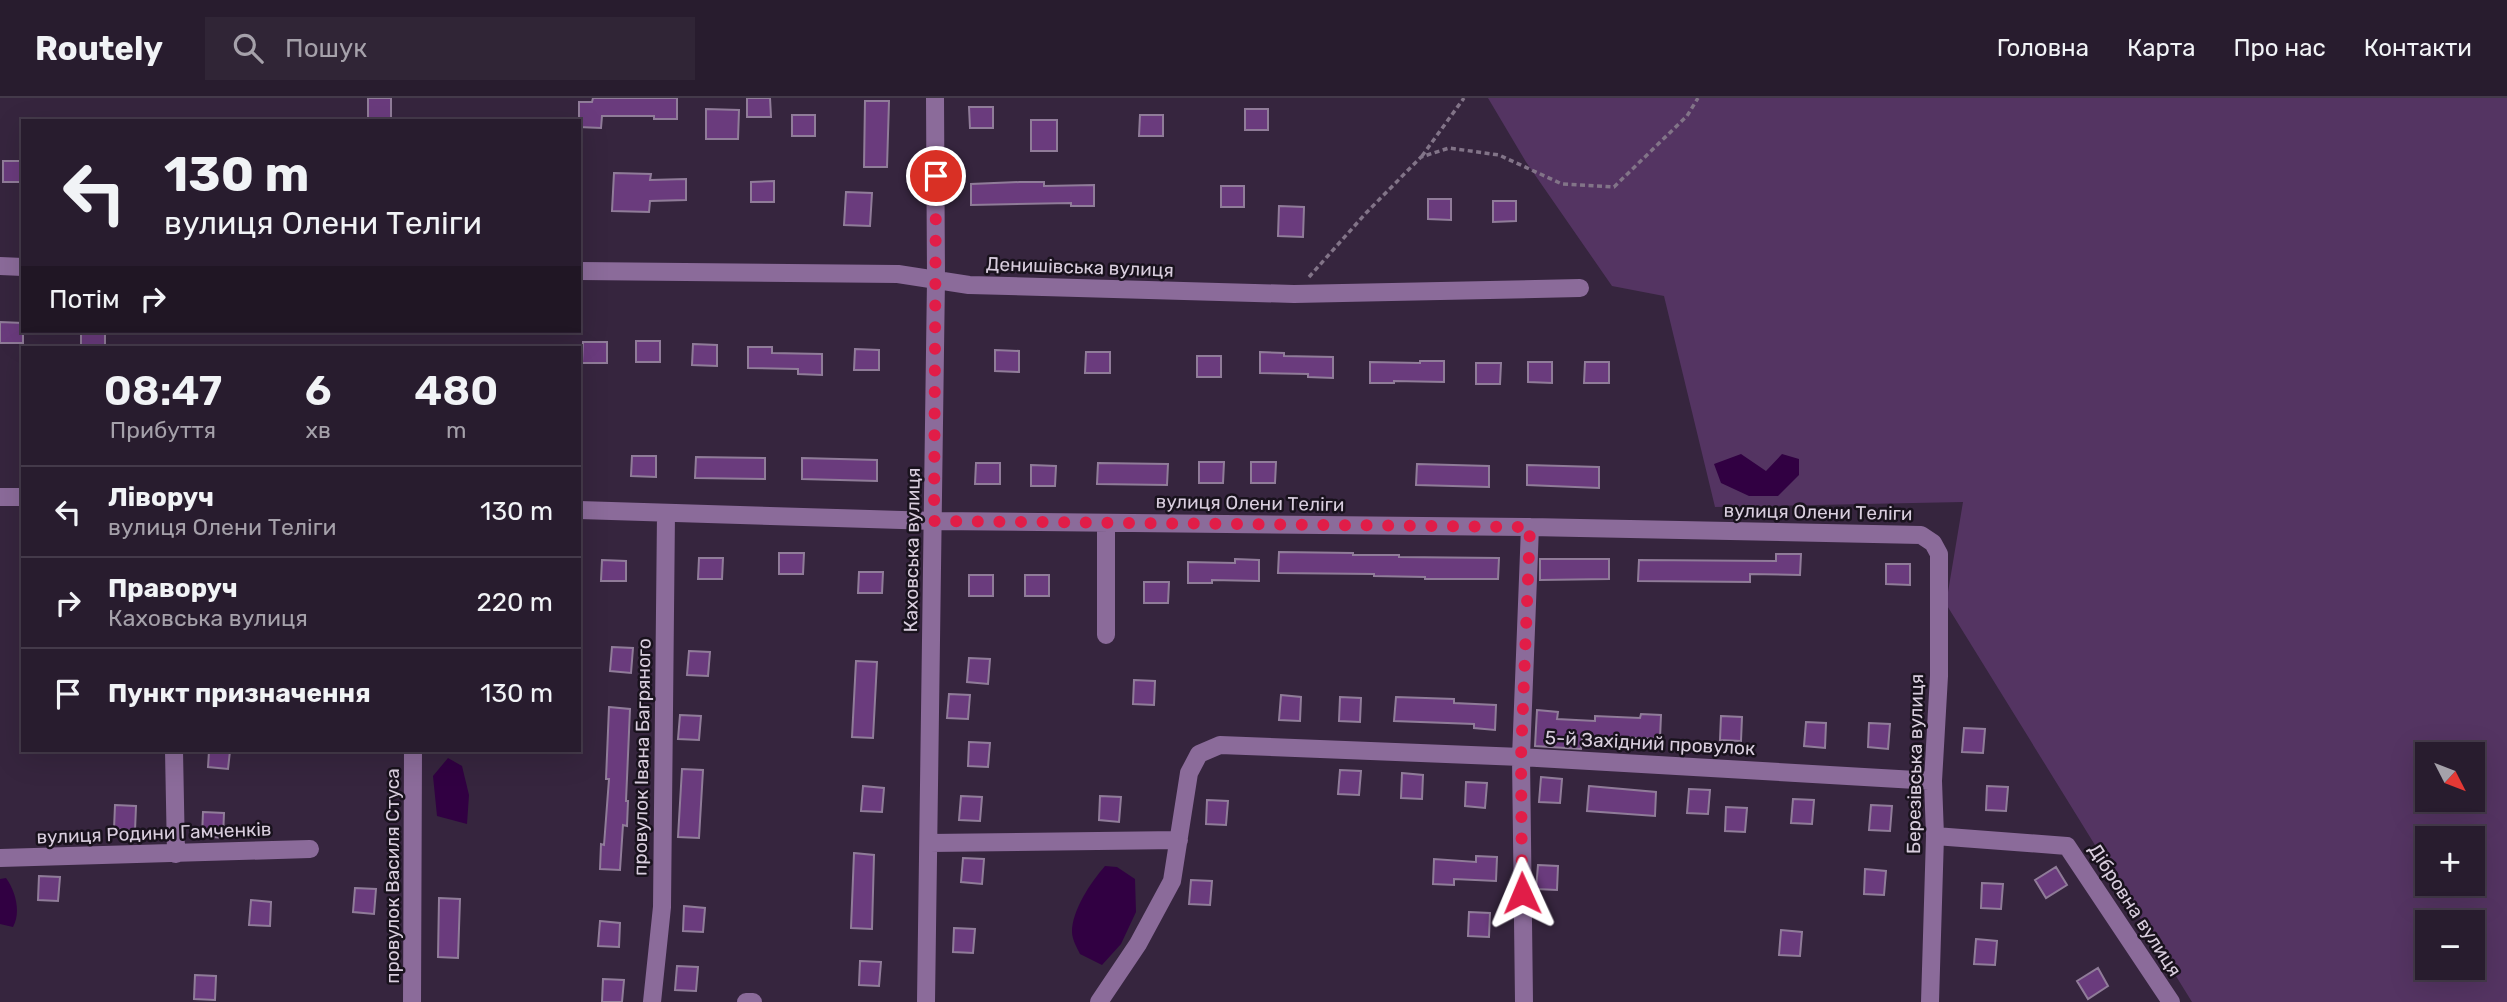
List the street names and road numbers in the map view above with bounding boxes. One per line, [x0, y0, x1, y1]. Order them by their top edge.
street label: Денишівська вулиця [986, 252, 1174, 282]
street label: Каховська вулиця [899, 467, 925, 633]
street label: вулиця Олени Теліги [1155, 490, 1345, 516]
street label: вулиця Олени Теліги [1723, 499, 1913, 525]
street label: провулок Івана Багряного [628, 638, 656, 876]
street label: Березівська вулиця [1902, 674, 1928, 854]
street label: 5-й Західний провулок [1544, 726, 1756, 760]
street label: провулок Василя Стуса [381, 768, 404, 984]
street label: вулиця Родини Гамченків [36, 817, 272, 849]
street label: Дібровна вулиця [2083, 839, 2187, 981]

